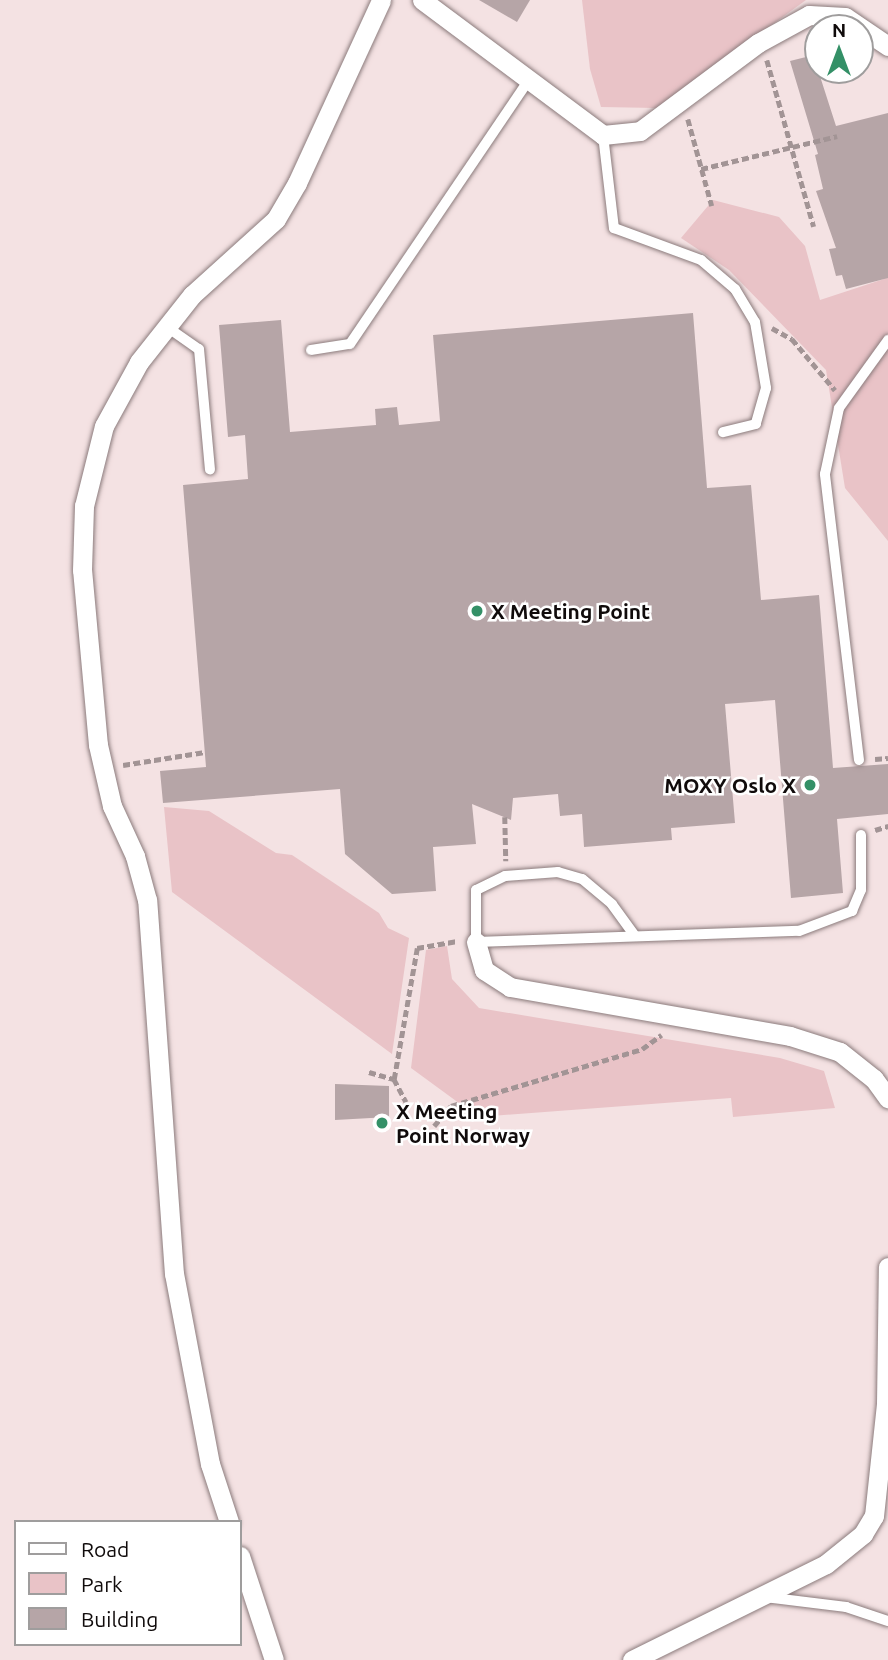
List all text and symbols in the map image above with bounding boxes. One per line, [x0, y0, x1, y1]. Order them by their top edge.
north arrow [804, 14, 874, 84]
text: N [832, 19, 846, 41]
place label: X Meeting Point [491, 598, 650, 624]
marker: X Meeting Point [469, 603, 485, 619]
place label: MOXY Oslo X [664, 772, 796, 798]
marker: MOXY Oslo X [802, 777, 818, 793]
place label: X Meeting Point Norway [396, 1098, 530, 1148]
marker: X Meeting Point Norway [374, 1115, 390, 1131]
legend [14, 1520, 242, 1646]
text: Road [81, 1537, 129, 1561]
text: Park [81, 1572, 123, 1596]
text: Building [81, 1607, 158, 1631]

